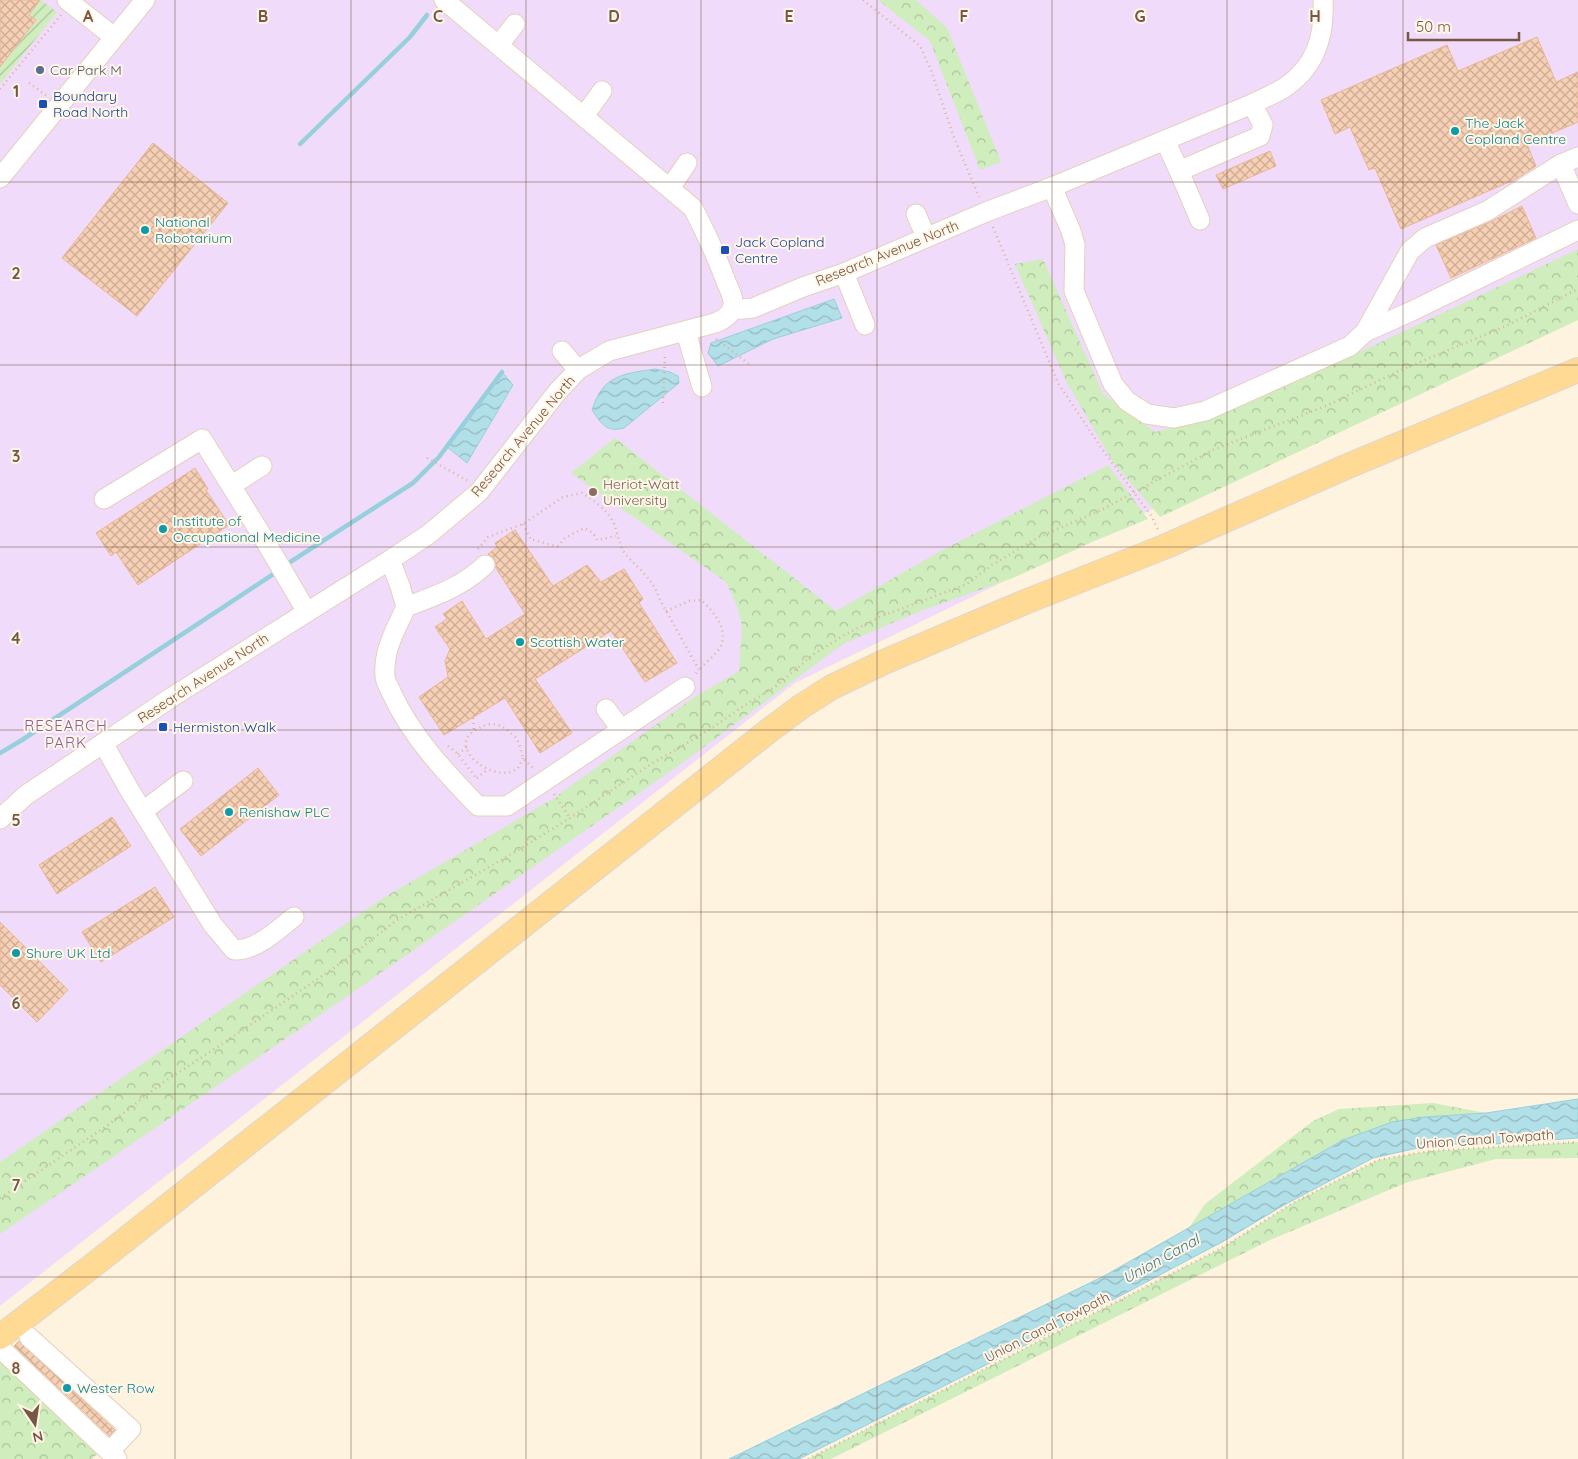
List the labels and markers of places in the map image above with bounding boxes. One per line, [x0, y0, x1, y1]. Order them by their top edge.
place label: Car Park M [50, 61, 122, 79]
marker: Car Park M [34, 64, 46, 76]
place label: Boundary Road North [53, 87, 128, 121]
marker: Boundary Road North [37, 98, 49, 110]
place label: The Jack Copland Centre [1465, 114, 1566, 148]
marker: The Jack Copland Centre [1449, 125, 1461, 137]
place label: National Robotarium [155, 213, 232, 247]
marker: National Robotarium [139, 224, 151, 236]
place label: Jack Copland Centre [735, 233, 824, 267]
marker: Jack Copland Centre [719, 244, 731, 256]
place label: Heriot-Watt University [603, 475, 680, 509]
marker: Heriot-Watt University [587, 486, 599, 498]
place label: Institute of Occupational Medicine [173, 512, 320, 546]
marker: Institute of Occupational Medicine [157, 523, 169, 535]
place label: Scottish Water [530, 633, 625, 651]
marker: Scottish Water [514, 636, 526, 648]
place label: Hermiston Walk [173, 718, 276, 736]
marker: Hermiston Walk [157, 721, 169, 733]
place label: Renishaw PLC [239, 803, 329, 821]
marker: Renishaw PLC [223, 806, 235, 818]
place label: Shure UK Ltd [26, 944, 110, 962]
marker: Shure UK Ltd [10, 947, 22, 959]
place label: Wester Row [77, 1379, 155, 1397]
marker: Wester Row [61, 1382, 73, 1394]

